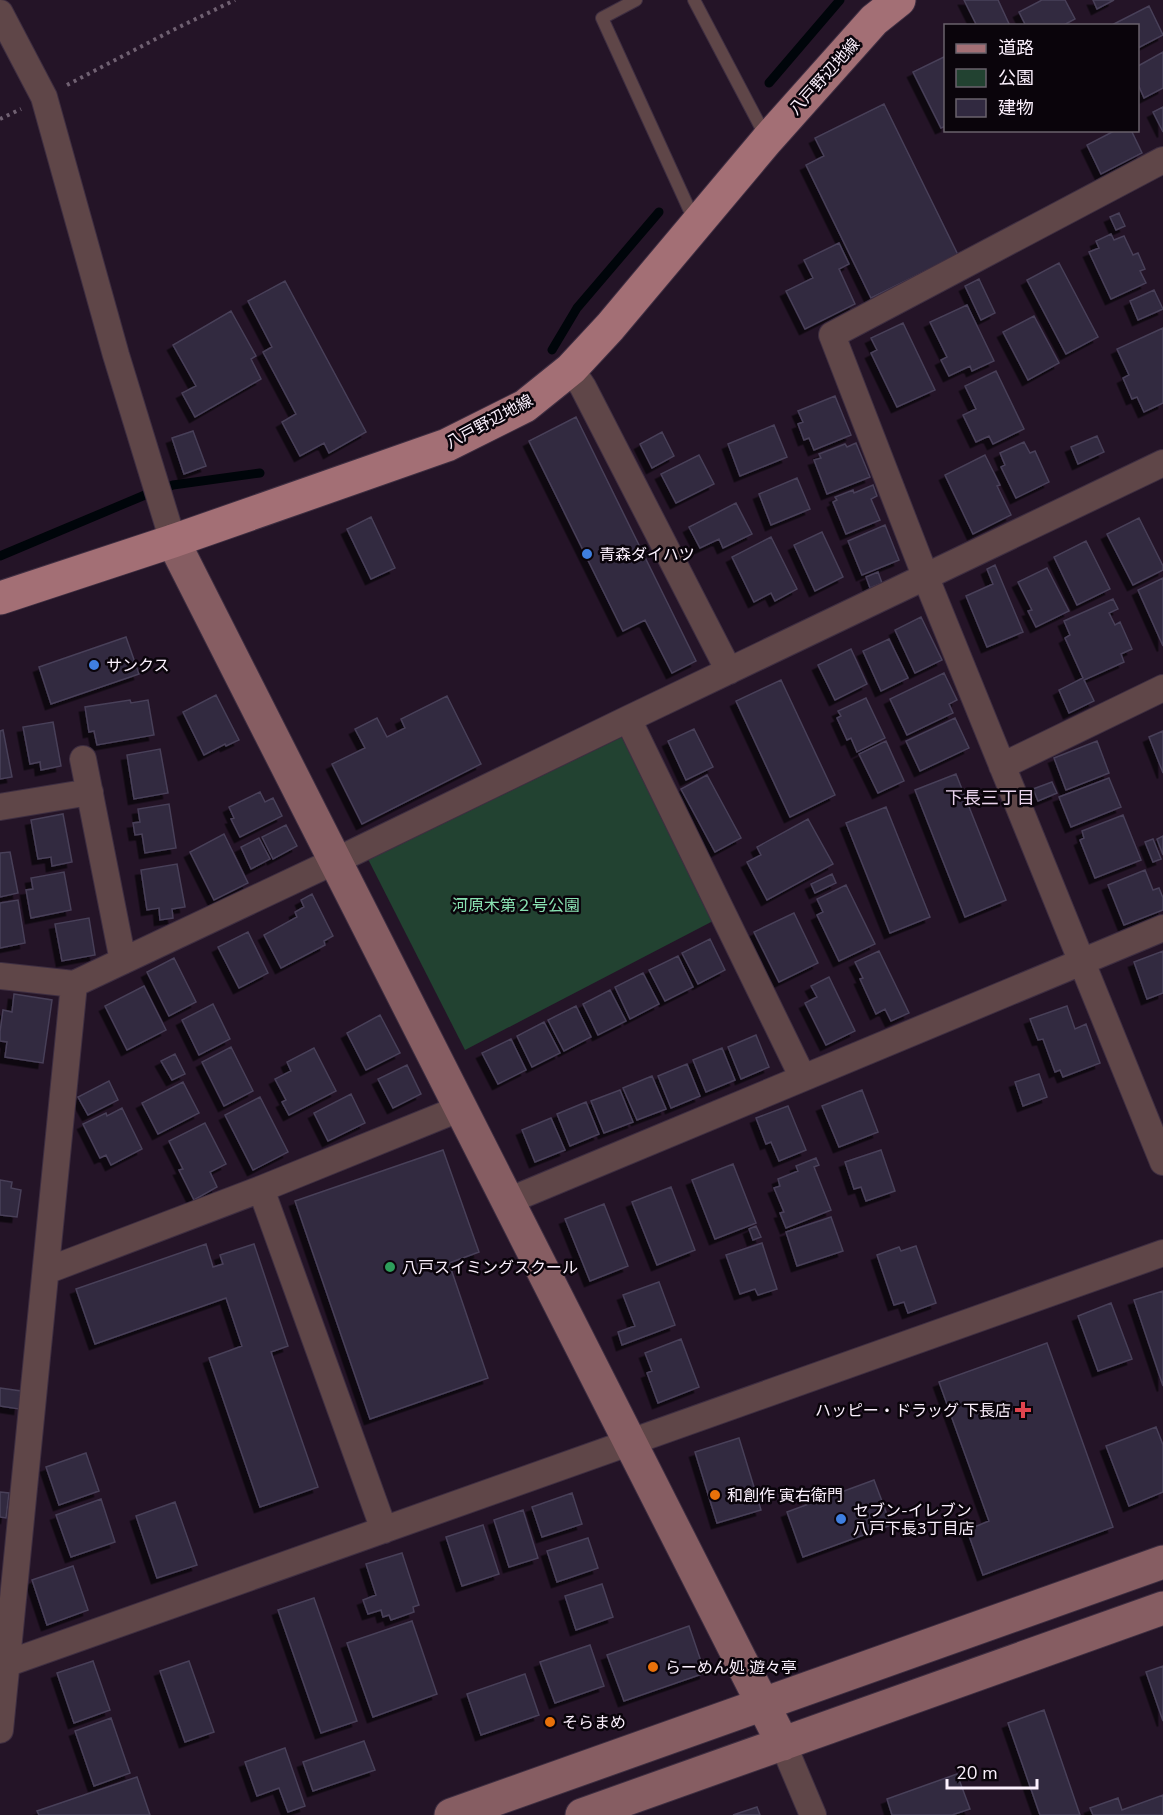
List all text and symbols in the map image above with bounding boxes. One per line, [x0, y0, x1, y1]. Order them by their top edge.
legend [944, 24, 1139, 132]
street label: 八戸野辺地線 [784, 34, 865, 120]
text: 道路 [998, 36, 1034, 60]
text: 公園 [998, 66, 1034, 90]
text: 建物 [998, 96, 1034, 120]
street label: 八戸野辺地線 [442, 390, 537, 454]
place label: 青森ダイハツ [599, 544, 695, 566]
marker: 青森ダイハツ [580, 547, 594, 561]
place label: サンクス [106, 655, 170, 677]
marker: サンクス [87, 658, 101, 672]
district label: 下長三丁目 [945, 786, 1035, 810]
park label: 河原木第２号公園 [452, 895, 580, 917]
place label: 八戸スイミングスクール [402, 1257, 578, 1279]
marker: 八戸スイミングスクール [383, 1260, 397, 1274]
place label: ハッピー・ドラッグ 下長店 [815, 1400, 1011, 1422]
marker: ハッピー・ドラッグ 下長店 [1016, 1403, 1030, 1417]
place label: 和創作 寅右衛門 [727, 1485, 843, 1507]
marker: 和創作 寅右衛門 [708, 1488, 722, 1502]
place label: セブン-イレブン 八戸下長3丁目店 [853, 1500, 975, 1540]
marker: セブン-イレブン 八戸下長3丁目店 [834, 1512, 848, 1526]
place label: らーめん処 遊々亭 [665, 1657, 797, 1679]
marker: らーめん処 遊々亭 [646, 1660, 660, 1674]
place label: そらまめ [562, 1712, 626, 1734]
marker: そらまめ [543, 1715, 557, 1729]
scale bar [947, 1752, 1037, 1790]
text: 20 m [956, 1761, 998, 1785]

